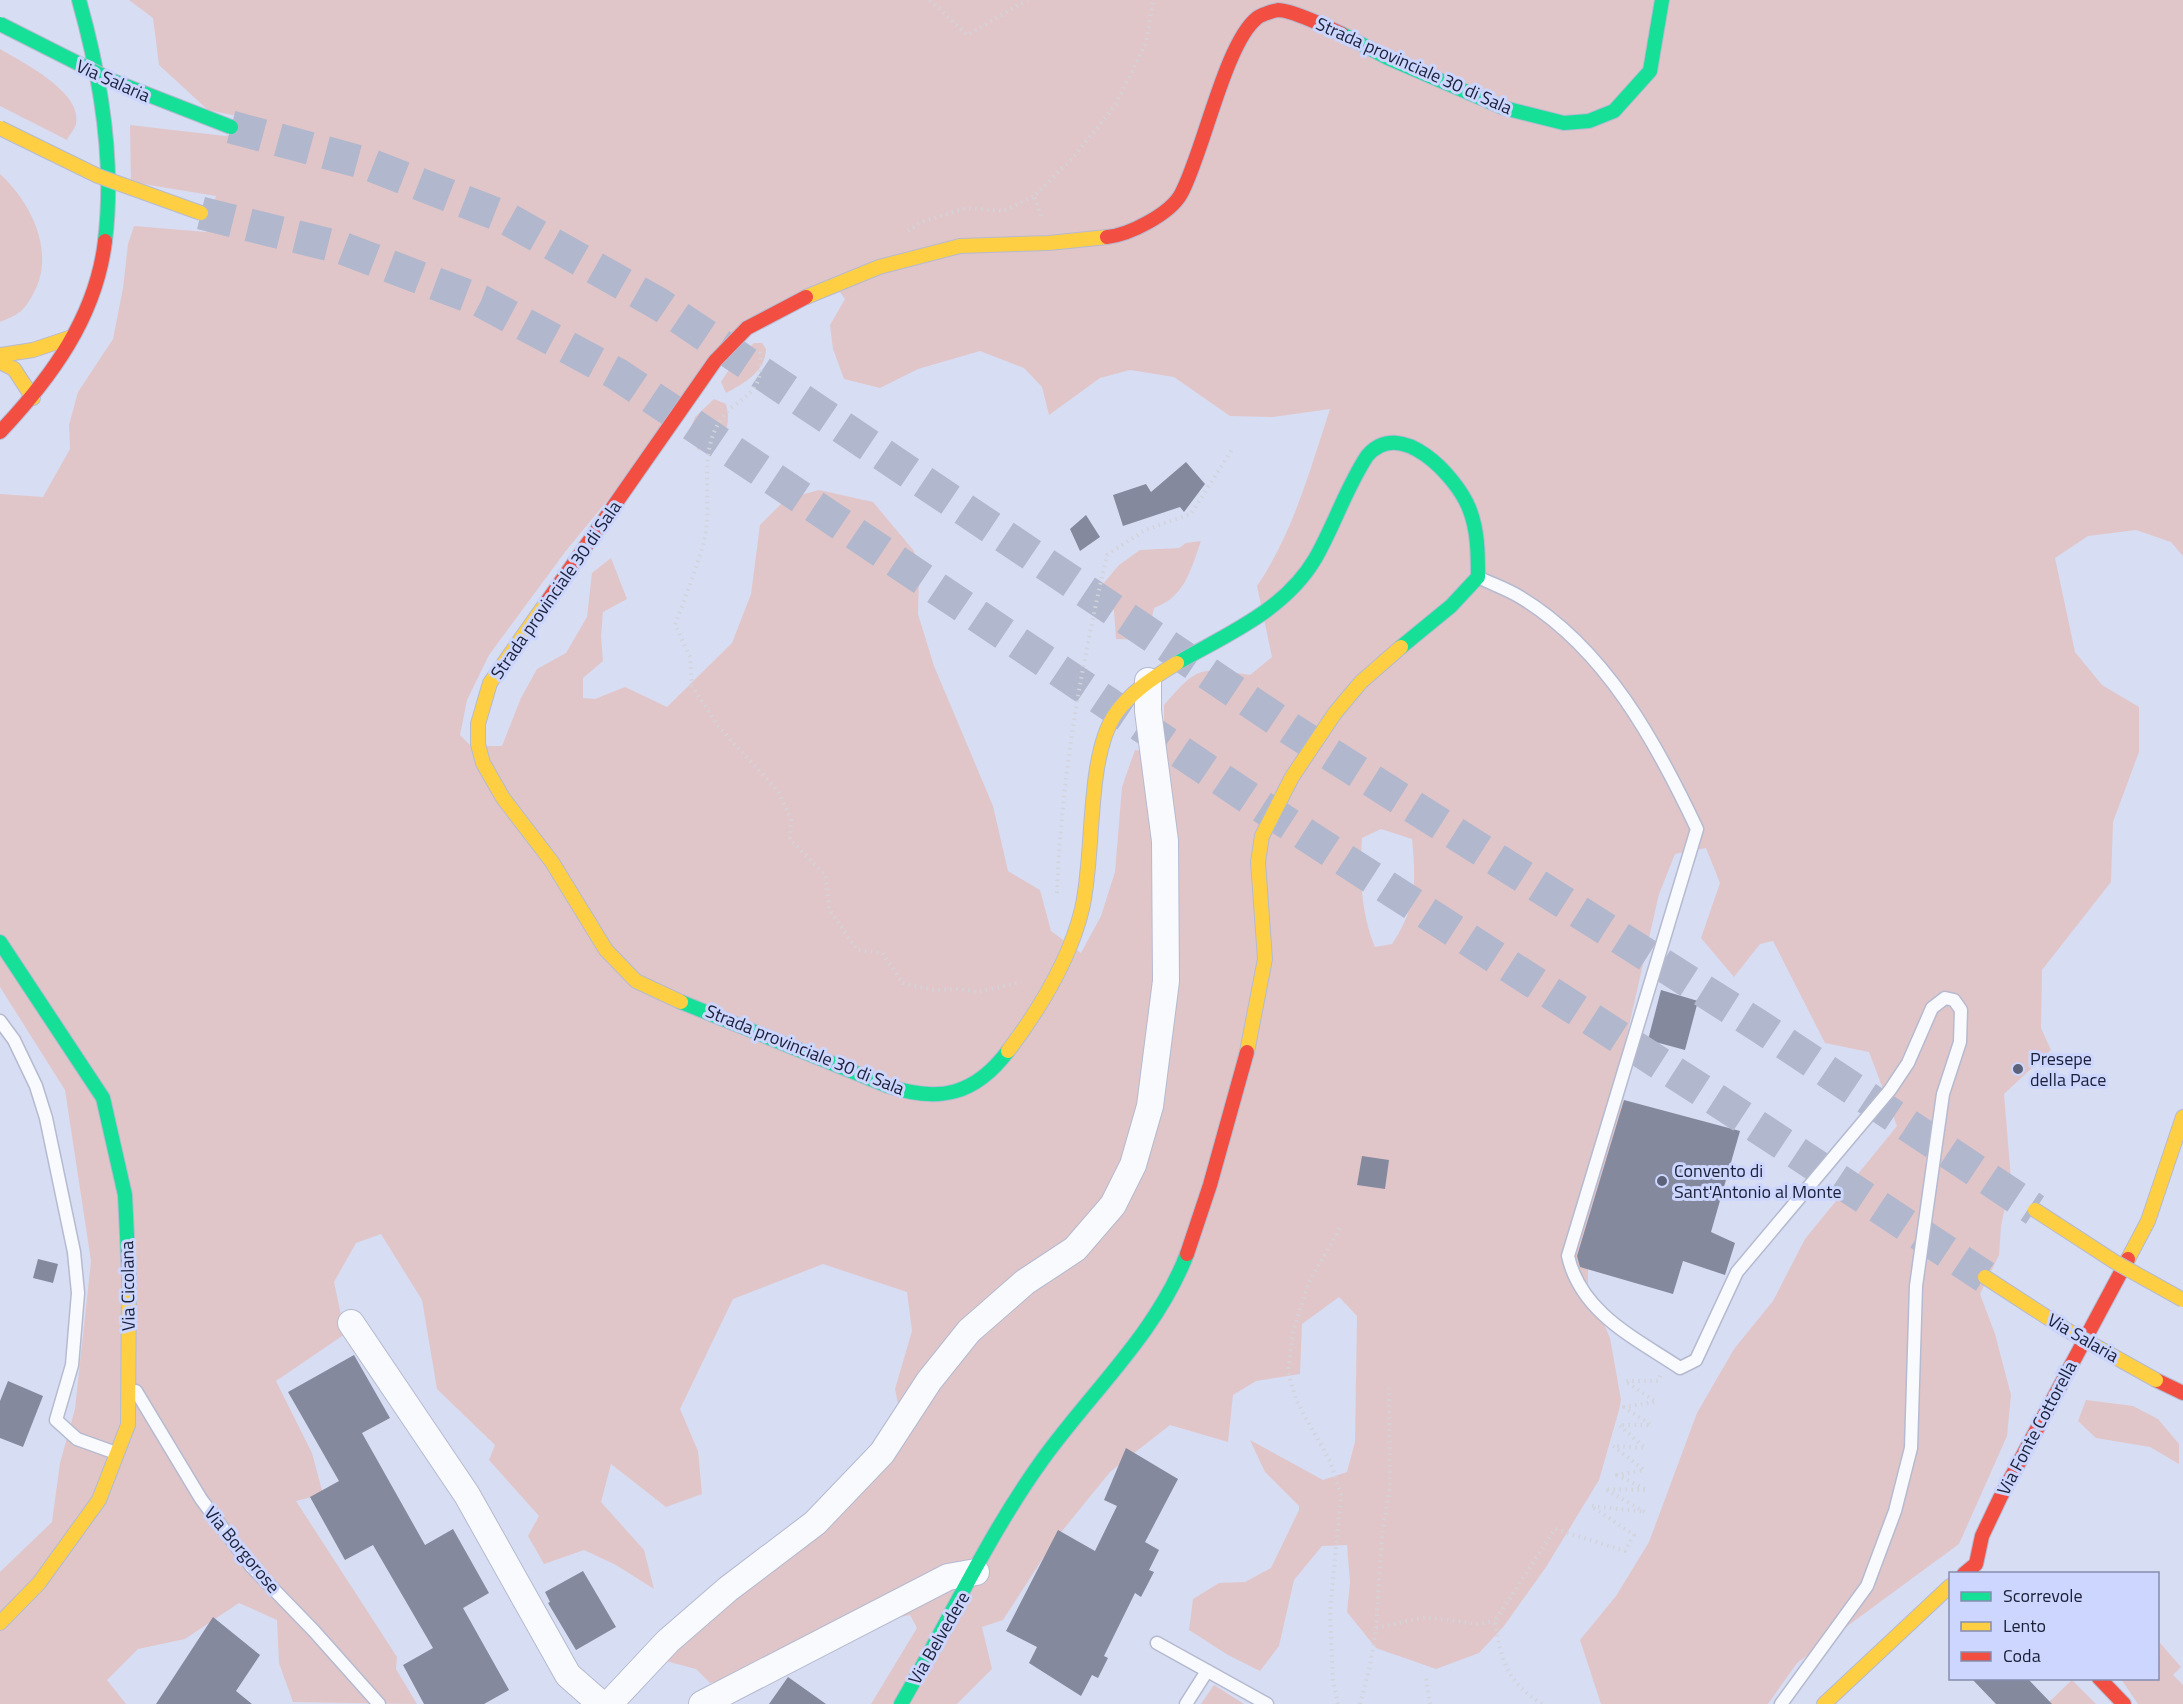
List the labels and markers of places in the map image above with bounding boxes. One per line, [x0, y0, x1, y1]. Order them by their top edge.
place label: Presepe della Pace [2030, 1045, 2106, 1093]
marker: Presepe della Pace [2011, 1062, 2025, 1076]
place label: Convento di Sant'Antonio al Monte [1674, 1157, 1842, 1205]
marker: Convento di Sant'Antonio al Monte [1655, 1174, 1669, 1188]

